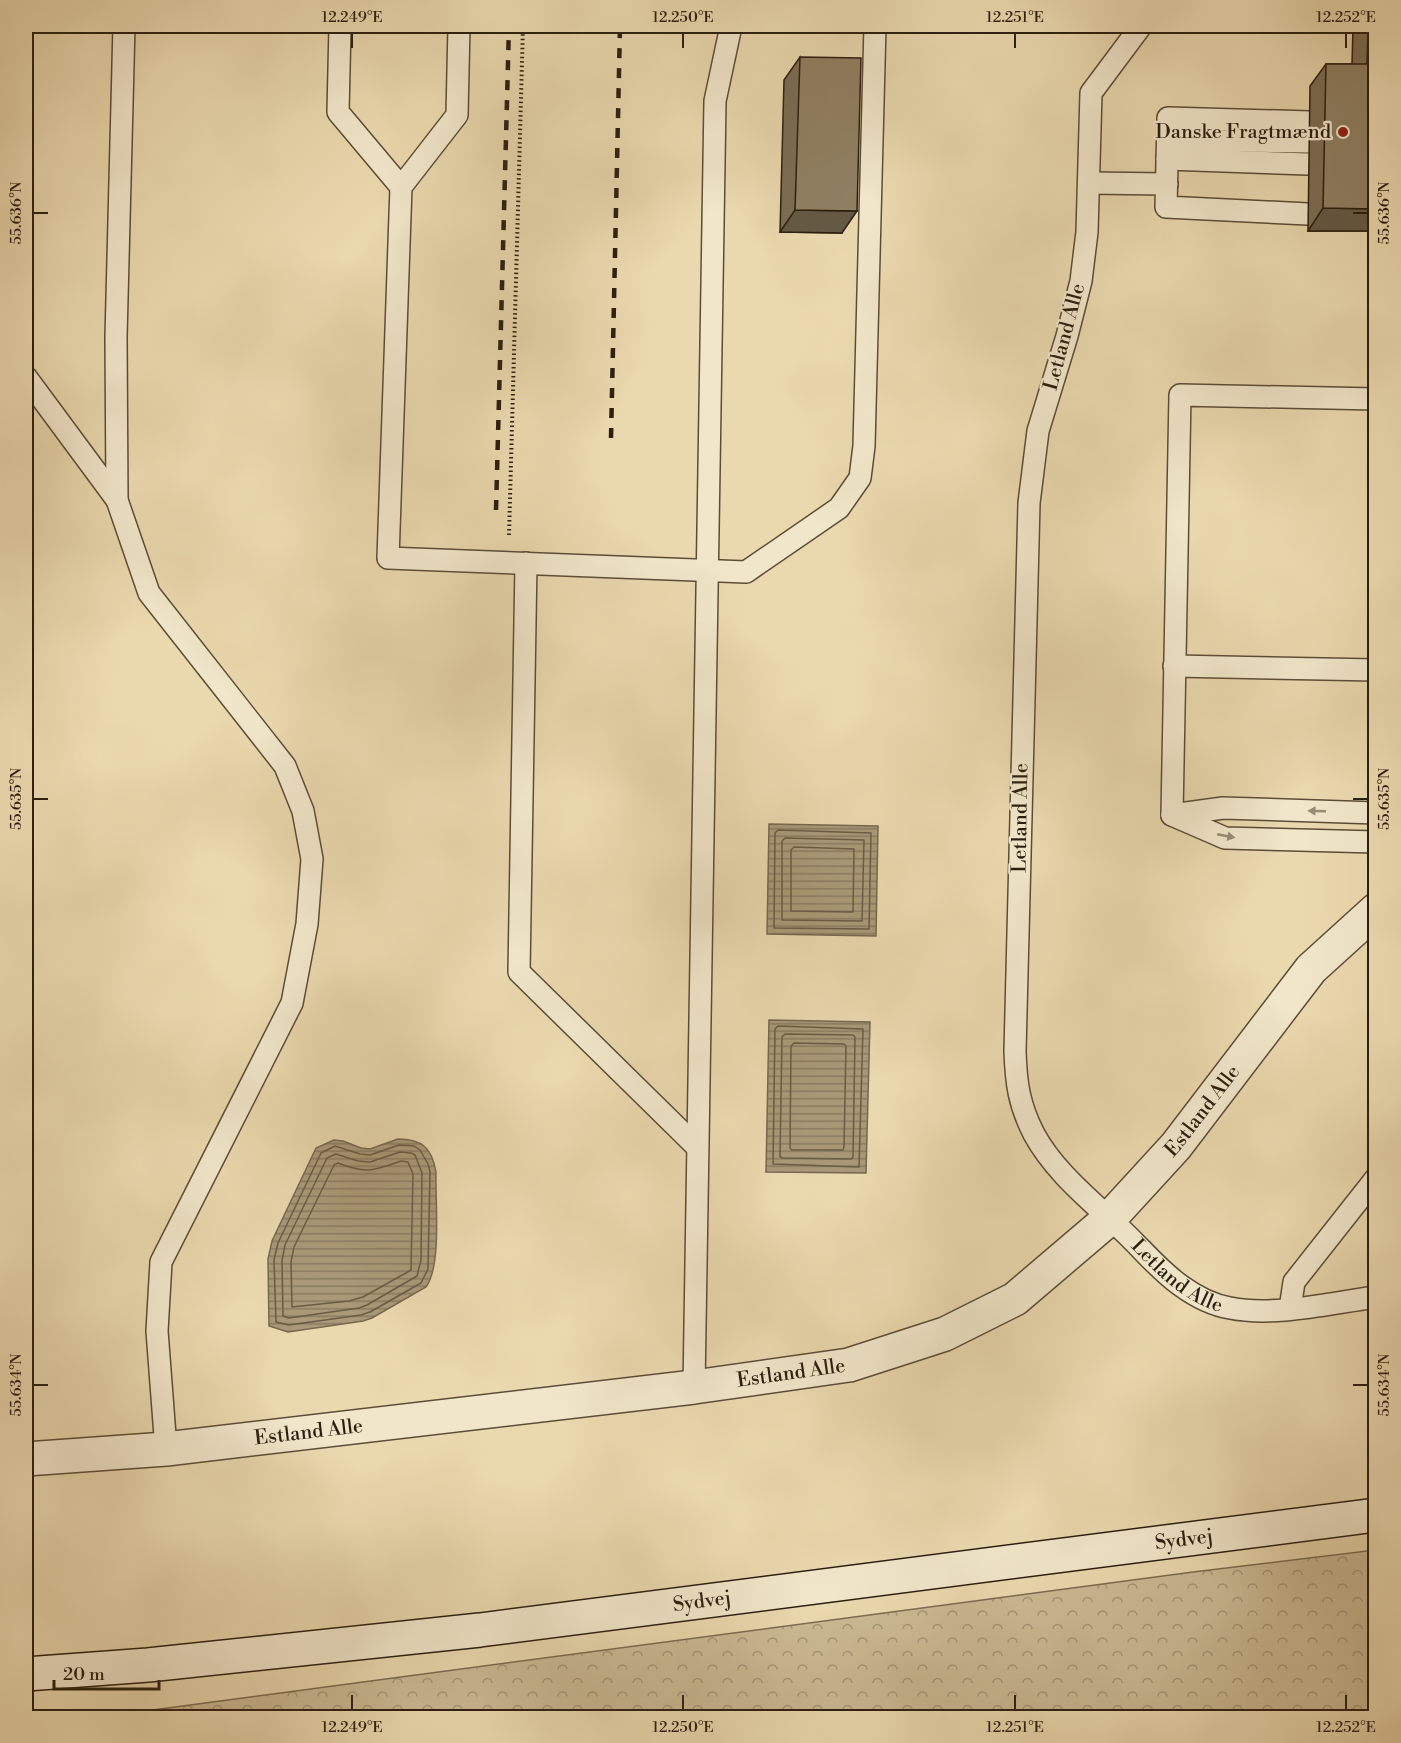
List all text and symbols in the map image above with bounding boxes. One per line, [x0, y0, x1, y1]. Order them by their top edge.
text: 12.249°E [321, 8, 383, 27]
text: 12.250°E [652, 8, 714, 27]
text: 12.251°E [986, 8, 1044, 27]
text: 12.252°E [1316, 8, 1376, 27]
place label: Danske Fragtmænd [1155, 120, 1332, 145]
marker: Danske Fragtmænd [1336, 125, 1350, 139]
text: 55.636°N [7, 182, 26, 245]
text: 55.636°N [1375, 182, 1394, 245]
street label: Letland Alle [1039, 281, 1091, 393]
street label: Letland Alle [1008, 763, 1034, 873]
text: 55.635°N [7, 768, 26, 830]
text: 55.635°N [1375, 768, 1394, 830]
one-way arrow [1308, 806, 1327, 816]
one-way arrow [1217, 832, 1236, 841]
street label: Estland Alle [1159, 1060, 1246, 1162]
street label: Letland Alle [1125, 1234, 1226, 1318]
text: 55.634°N [7, 1353, 26, 1417]
street label: Estland Alle [735, 1353, 847, 1393]
text: 55.634°N [1375, 1353, 1394, 1417]
street label: Estland Alle [253, 1413, 364, 1451]
street label: Sydvej [1153, 1524, 1215, 1556]
street label: Sydvej [671, 1585, 733, 1618]
scale bar [54, 1653, 159, 1691]
text: 20 m [63, 1663, 105, 1686]
text: 12.249°E [321, 1718, 383, 1737]
text: 12.250°E [652, 1718, 714, 1737]
text: 12.251°E [986, 1718, 1044, 1737]
text: 12.252°E [1316, 1718, 1376, 1737]

